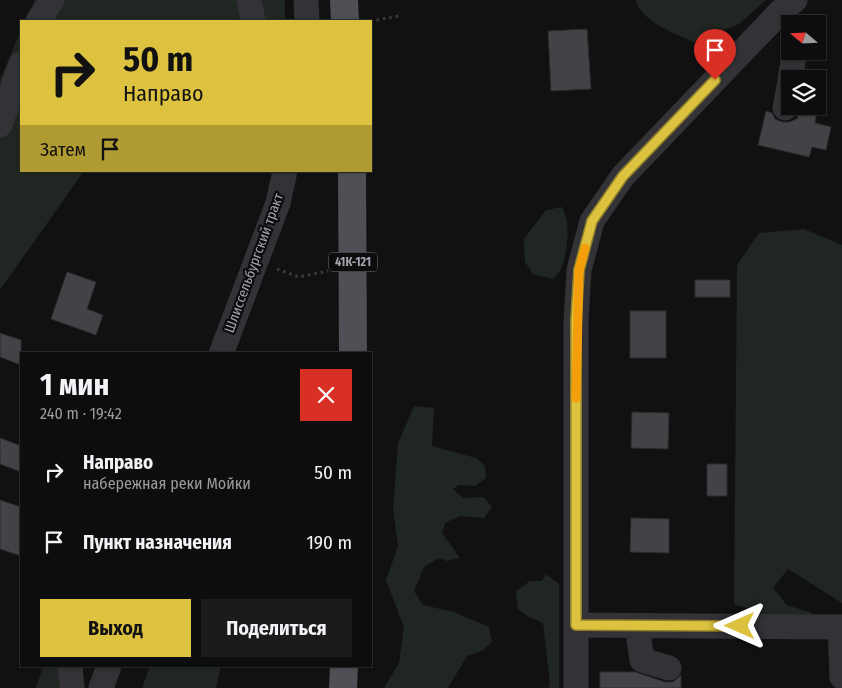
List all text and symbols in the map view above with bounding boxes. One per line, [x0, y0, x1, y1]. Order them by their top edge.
north arrow [781, 15, 826, 60]
map controls [781, 15, 826, 115]
pin [694, 29, 736, 80]
icon: arrive [701, 36, 729, 64]
text: 50 m [123, 38, 193, 80]
icon: right [40, 40, 105, 105]
button: layers [781, 70, 826, 115]
text: Направо [123, 80, 204, 107]
icon: arrive [96, 135, 124, 163]
text: Затем [40, 138, 86, 161]
street label: Шлиссельбургский тракт [221, 191, 287, 335]
road number: 41К-121 [329, 252, 377, 272]
text: 1 мин [40, 367, 109, 403]
button: close [300, 369, 352, 421]
text: 240 m · 19:42 [40, 404, 122, 423]
text: Направо [83, 451, 153, 474]
icon: right [40, 458, 68, 486]
text: 50 m [314, 461, 352, 484]
text: набережная реки Мойки [83, 474, 251, 493]
icon: arrive [40, 528, 68, 556]
text: Пункт назначения [83, 531, 232, 554]
text: 190 m [306, 531, 352, 554]
button: Выход [40, 599, 191, 657]
button: Поделиться [201, 599, 352, 657]
position arrow [713, 599, 765, 651]

